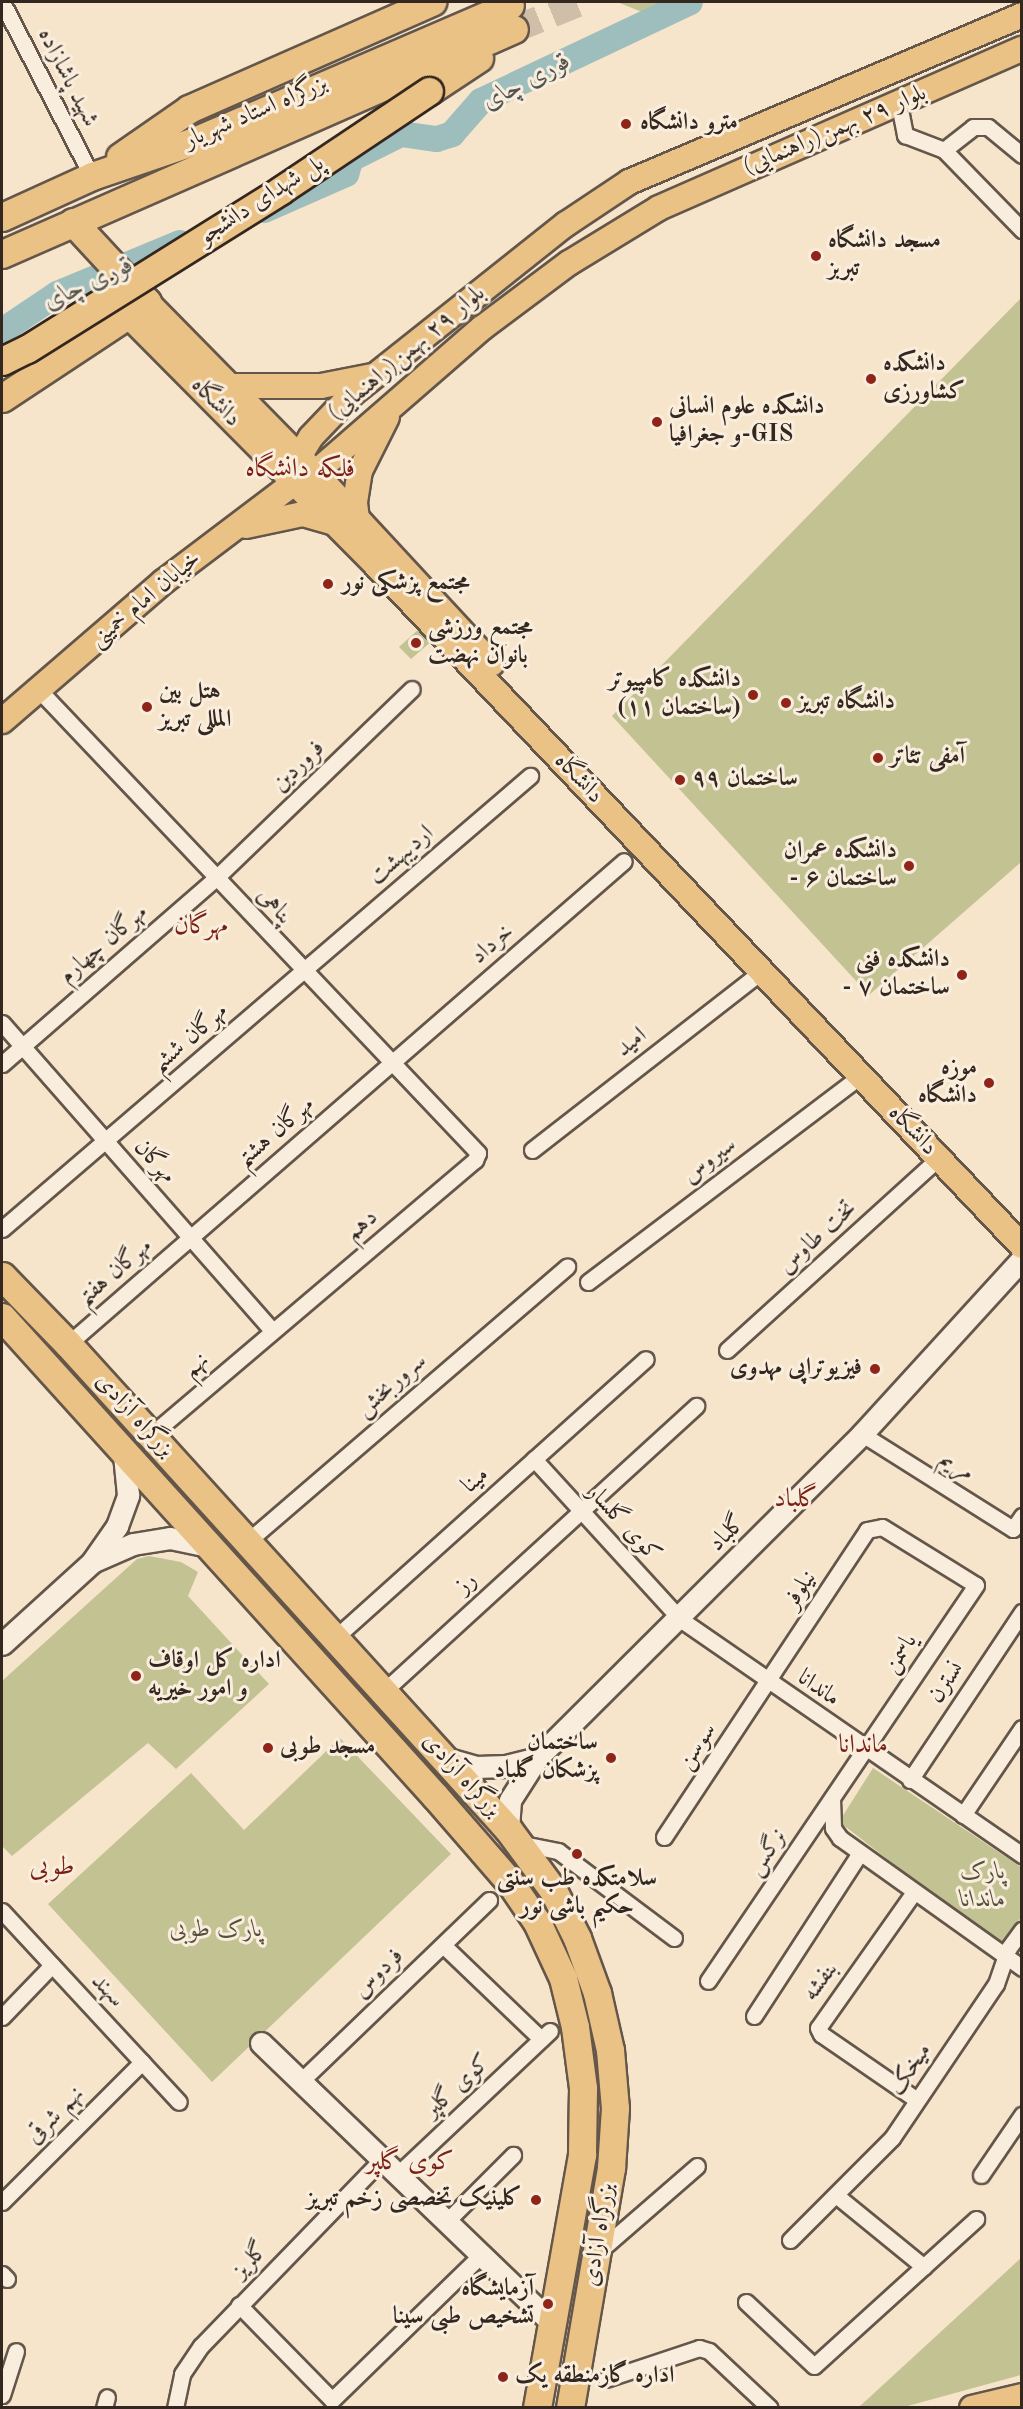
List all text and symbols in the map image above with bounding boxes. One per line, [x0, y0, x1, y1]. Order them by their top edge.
street label: شهید پاشازاده [30, 24, 104, 132]
water label: قوری چای [477, 46, 577, 118]
street label: بزرگراه استاد شهریار [180, 70, 332, 156]
street label: بلوار ٢٩ بهمن(راهنمایی) [739, 79, 931, 183]
place label: مترو دانشگاه [640, 110, 738, 138]
marker: مترو دانشگاه [617, 115, 635, 133]
street label: پل شهدای دانشجو [194, 150, 330, 252]
place label: مسجد دانشگاه تبربز [828, 228, 941, 284]
marker: مسجد دانشگاه تبربز [809, 249, 823, 263]
water label: قوری چای [39, 250, 139, 318]
street label: بلوار ٢٩ بهمن(راهنمایی) [322, 280, 492, 428]
place label: دانشکده کشاورزی [883, 351, 965, 407]
street label: دانشگاه [184, 372, 246, 434]
marker: دانشکده کشاورزی [864, 372, 878, 386]
place label: دانشکده علوم انسانی و جغرافیا-GIS [669, 394, 825, 450]
marker: دانشکده علوم انسانی و جغرافیا-GIS [650, 415, 664, 429]
district label: فلکه دانشگاه [245, 454, 355, 486]
street label: خیابان امام خمینی [85, 545, 207, 655]
place label: مجتمع پزشکی نور [342, 570, 469, 598]
marker: مجتمع پزشکی نور [319, 575, 337, 593]
place label: مجتمع ورزشی بانوان نهضت [428, 615, 533, 671]
marker: مجتمع ورزشی بانوان نهضت [409, 636, 423, 650]
place label: دانشکده کامپیوتر (ساختمان ۱۱) [609, 667, 741, 723]
place label: هتل بین المللی تبریز [159, 679, 231, 735]
marker: دانشکده کامپیوتر (ساختمان ۱۱) [746, 688, 760, 702]
place label: دانشگاه تبریز [798, 689, 895, 717]
marker: دانشگاه تبریز [779, 696, 793, 710]
marker: هتل بین المللی تبریز [140, 700, 154, 714]
street label: فروردین [267, 735, 331, 799]
place label: آمفی تئاتر [890, 744, 965, 772]
street label: دانشگاه [547, 748, 609, 810]
marker: آمفی تئاتر [871, 751, 885, 765]
place label: ساختمان ۹۹ [692, 766, 798, 794]
marker: ساختمان ۹۹ [673, 773, 687, 787]
street label: اردیبهشت [363, 820, 441, 892]
place label: دانشکده عمران - ساختمان ۶ [783, 838, 897, 894]
marker: دانشکده عمران - ساختمان ۶ [902, 859, 916, 873]
street label: پناهی [249, 882, 299, 932]
street label: مهرگان چهارم [54, 899, 154, 991]
district label: مهرگان [174, 911, 228, 943]
street label: خرداد [465, 918, 521, 972]
place label: دانشکده فنی - ساختمان ۷ [843, 947, 950, 1003]
marker: دانشکده فنی - ساختمان ۷ [955, 968, 969, 982]
street label: مهرگان ششم [146, 998, 234, 1080]
street label: امید [611, 1022, 653, 1064]
place label: موزه دانشگاه [918, 1055, 977, 1111]
marker: موزه دانشگاه [982, 1076, 996, 1090]
street label: مهرگان هشتم [231, 1091, 321, 1175]
street label: دانشگاه [881, 1100, 943, 1162]
street label: سیروس [677, 1131, 743, 1191]
street label: مهرگان [127, 1134, 181, 1190]
street label: تخت طاوس [773, 1195, 863, 1281]
street label: دهم [340, 1204, 384, 1248]
street label: مهرگان هفتم [72, 1233, 158, 1313]
street label: نهم [178, 1347, 216, 1385]
street label: سروربخش [351, 1348, 433, 1424]
place label: فیزیوتراپی مهدوی [730, 1355, 862, 1383]
marker: فیزیوتراپی مهدوی [866, 1360, 884, 1378]
street label: بزرگراه آزادی [88, 1368, 180, 1464]
street label: مریم [933, 1445, 979, 1489]
street label: مینا [457, 1461, 495, 1501]
street label: کوی گلسار [580, 1479, 666, 1569]
district label: گلباد [774, 1484, 818, 1516]
street label: گلباد [703, 1509, 753, 1559]
street label: نیلوفر [778, 1566, 824, 1614]
street label: رز [450, 1567, 484, 1601]
street label: یاسمن [877, 1629, 925, 1679]
place label: اداره کل اوقاف و امور خیریه [148, 1648, 281, 1704]
street label: نسترن [923, 1657, 971, 1709]
street label: ماندانا [791, 1664, 845, 1714]
marker: اداره کل اوقاف و امور خیریه [129, 1669, 143, 1683]
street label: سوسن [672, 1718, 724, 1776]
street label: بزرگراه آزادی [415, 1728, 507, 1824]
place label: ساختمان پزشکان گلباد [494, 1730, 598, 1786]
district label: ماندانا [838, 1730, 888, 1762]
place label: مسجد طوبی [280, 1734, 375, 1762]
marker: مسجد طوبی [261, 1741, 275, 1755]
marker: ساختمان پزشکان گلباد [602, 1749, 620, 1767]
street label: نرگس [742, 1824, 794, 1882]
marker: سلامتکده طب سنتی حکیم باشی نور [568, 1845, 586, 1863]
district label: طوبی [30, 1852, 74, 1884]
park label: پارک ماندانا [960, 1859, 1006, 1915]
place label: سلامتکده طب سنتی حکیم باشی نور [497, 1866, 657, 1922]
park label: پارک طوبی [169, 1917, 263, 1945]
street label: فردوس [348, 1943, 410, 2005]
street label: بنفشه [797, 1957, 845, 2007]
street label: سهند [84, 1968, 130, 2014]
street label: میخک [883, 2038, 939, 2102]
street label: کوی گلپر [419, 2049, 497, 2125]
street label: نهم شرقی [21, 2081, 91, 2151]
district label: کوی گلپر [366, 2147, 454, 2179]
street label: بزرگراه آزادی [578, 2181, 622, 2289]
place label: کلینیک تخصصی زخم تبریز [307, 2186, 522, 2214]
marker: کلینیک تخصصی زخم تبریز [527, 2191, 545, 2209]
street label: گلریز [227, 2237, 275, 2285]
place label: آزمایشگاه تشخیص طبی سینا [393, 2276, 534, 2332]
marker: آزمایشگاه تشخیص طبی سینا [539, 2295, 557, 2313]
place label: اداره گازمنطقه یک [515, 2363, 675, 2391]
marker: اداره گازمنطقه یک [496, 2370, 510, 2384]

